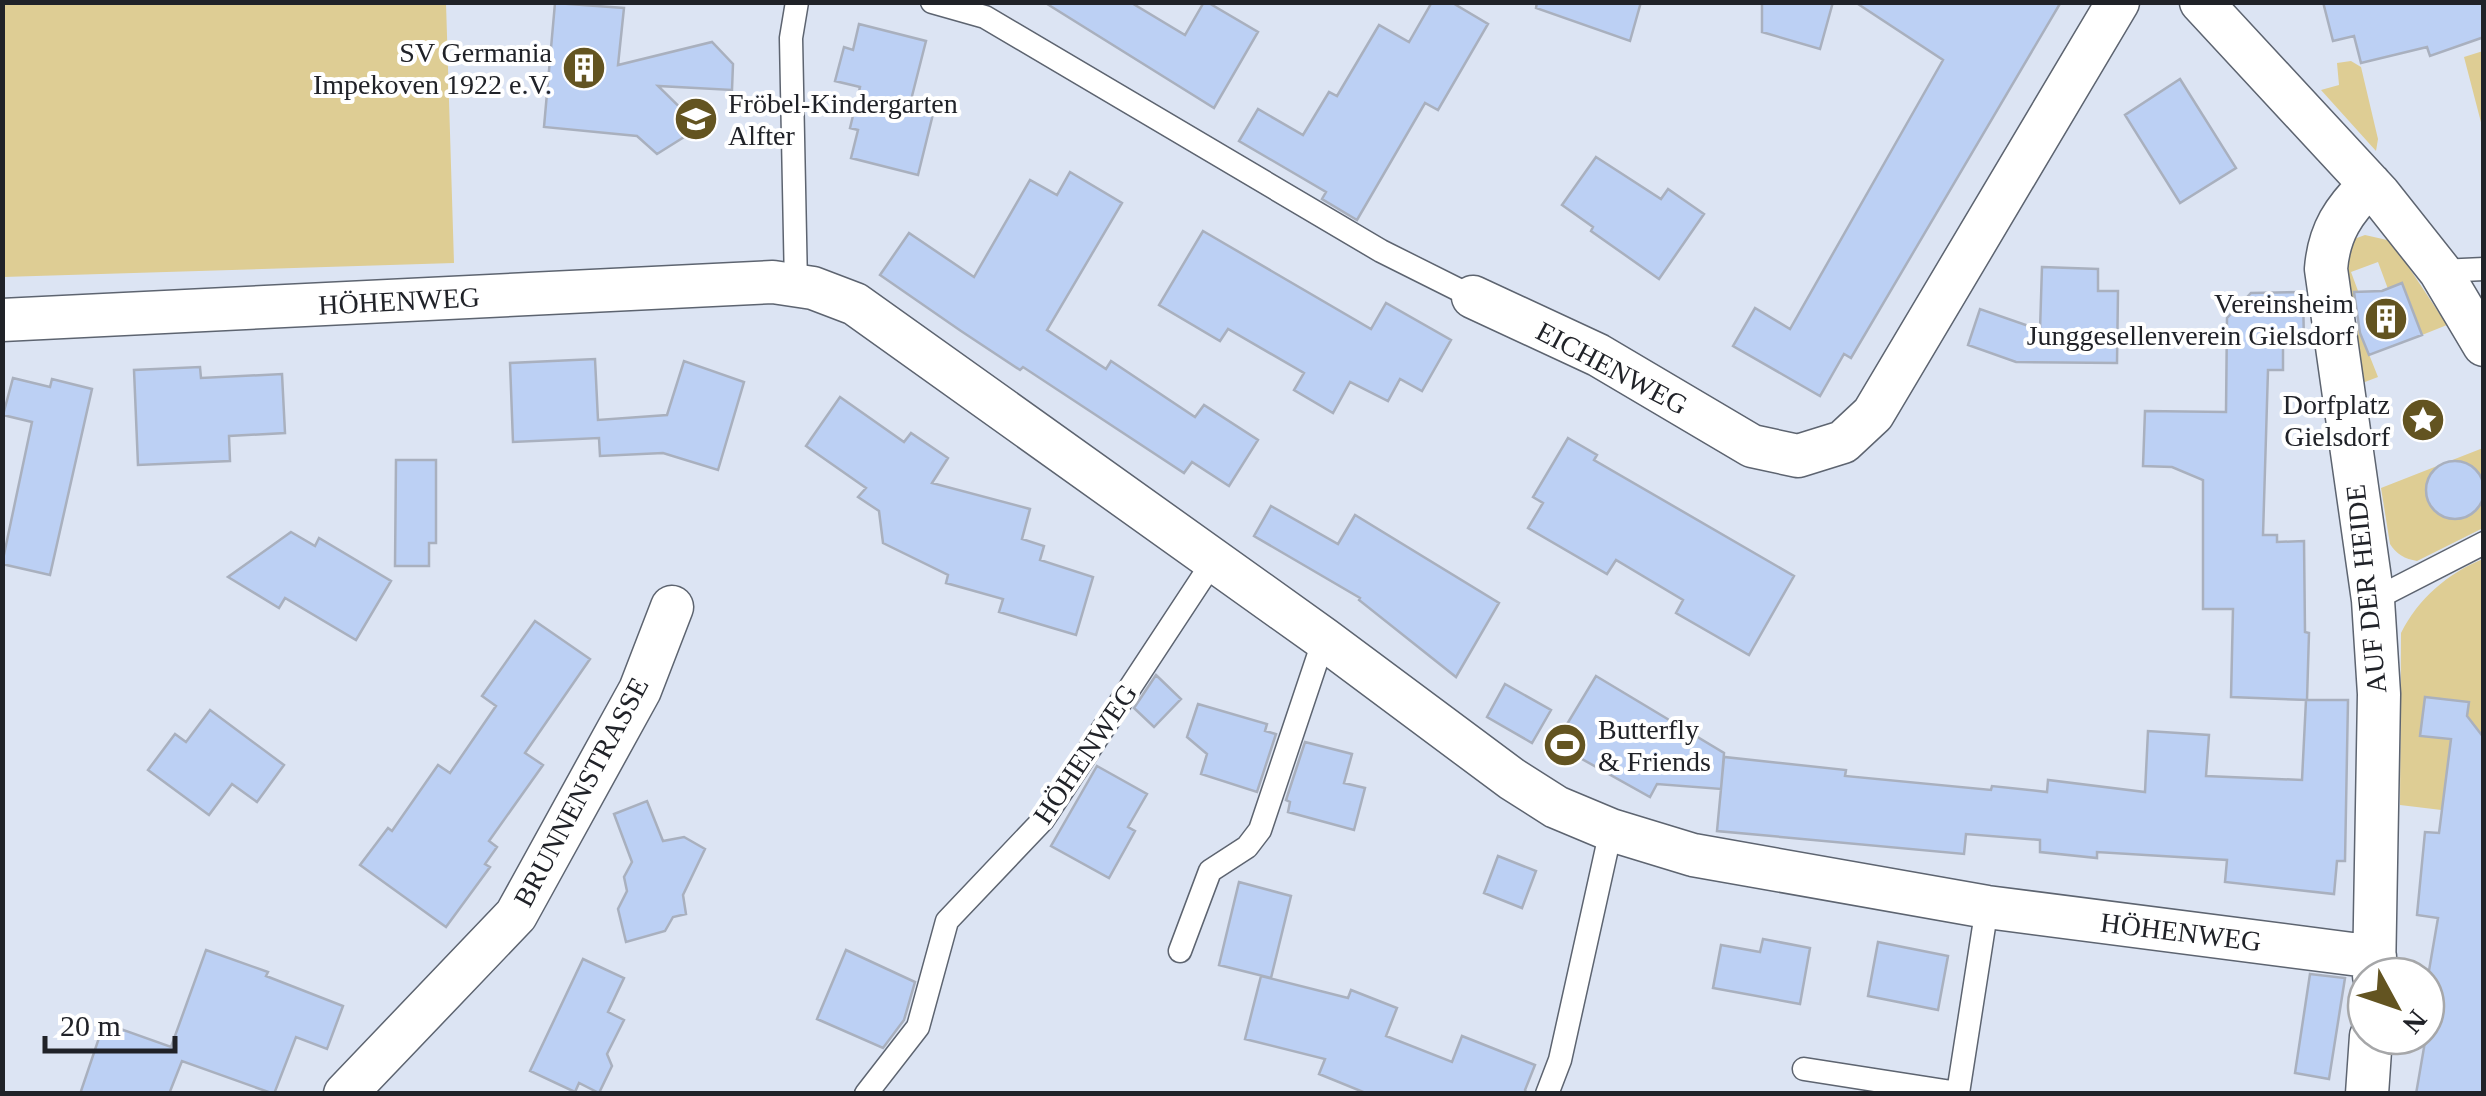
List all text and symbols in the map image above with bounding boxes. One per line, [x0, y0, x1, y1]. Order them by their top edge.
place label: SV Germania Impekoven 1922 e.V. [313, 37, 553, 100]
building icon: SV Germania Impekoven 1922 e.V. [561, 45, 607, 91]
place label: Fröbel-Kindergarten Alfter [728, 88, 958, 151]
school or university icon: Fröbel-Kindergarten Alfter [673, 96, 719, 142]
street label: HÖHENWEG [317, 281, 481, 321]
place label: Vereinsheim Junggesellenverein Gielsdorf [2027, 288, 2355, 351]
building icon: Vereinsheim Junggesellenverein Gielsdorf [2363, 296, 2409, 342]
street label: EICHENWEG [1531, 315, 1693, 421]
place label: Dorfplatz Gielsdorf [2283, 389, 2391, 452]
place icon: Dorfplatz Gielsdorf [2400, 397, 2446, 443]
street label: AUF DER HEIDE [2340, 483, 2392, 695]
street label: BRUNNENSTRASSE [507, 672, 655, 912]
street label: HÖHENWEG [1027, 678, 1143, 830]
place label: Butterfly & Friends [1598, 714, 1711, 777]
sports icon: Butterfly & Friends [1542, 722, 1588, 768]
street label: HÖHENWEG [2099, 907, 2263, 957]
north arrow [2346, 956, 2446, 1056]
scale bar [45, 991, 175, 1053]
text: N [2396, 1004, 2433, 1039]
text: 20 m [60, 1009, 121, 1042]

